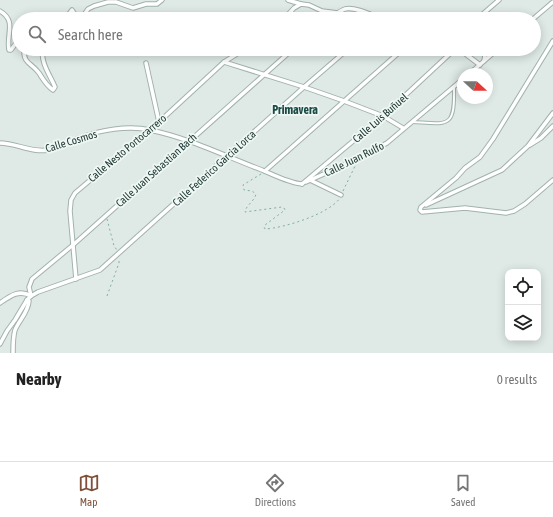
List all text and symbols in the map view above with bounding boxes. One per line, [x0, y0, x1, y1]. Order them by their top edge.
search box [12, 12, 541, 56]
icon: search [26, 23, 48, 45]
text: Search here [58, 26, 123, 43]
north arrow [457, 68, 493, 104]
street label: Calle Luis Buñuel [350, 91, 410, 145]
district label: Primavera [272, 103, 318, 117]
street label: Calle Nesto Portocarrero [85, 112, 169, 184]
street label: Calle Cosmos [44, 127, 98, 155]
street label: Calle Federico Garcia Lorca [170, 128, 258, 208]
street label: Calle Juan Sebastian Bach [113, 131, 199, 209]
street label: Calle Juan Rulfo [322, 139, 386, 179]
map controls [505, 269, 541, 341]
button: locate [505, 269, 541, 305]
button: layers [505, 305, 541, 341]
text: Nearby [16, 369, 62, 389]
text: 0 results [497, 372, 537, 387]
tab: Map [78, 472, 100, 508]
tab: Directions [255, 472, 296, 508]
tab: Saved [451, 472, 475, 508]

